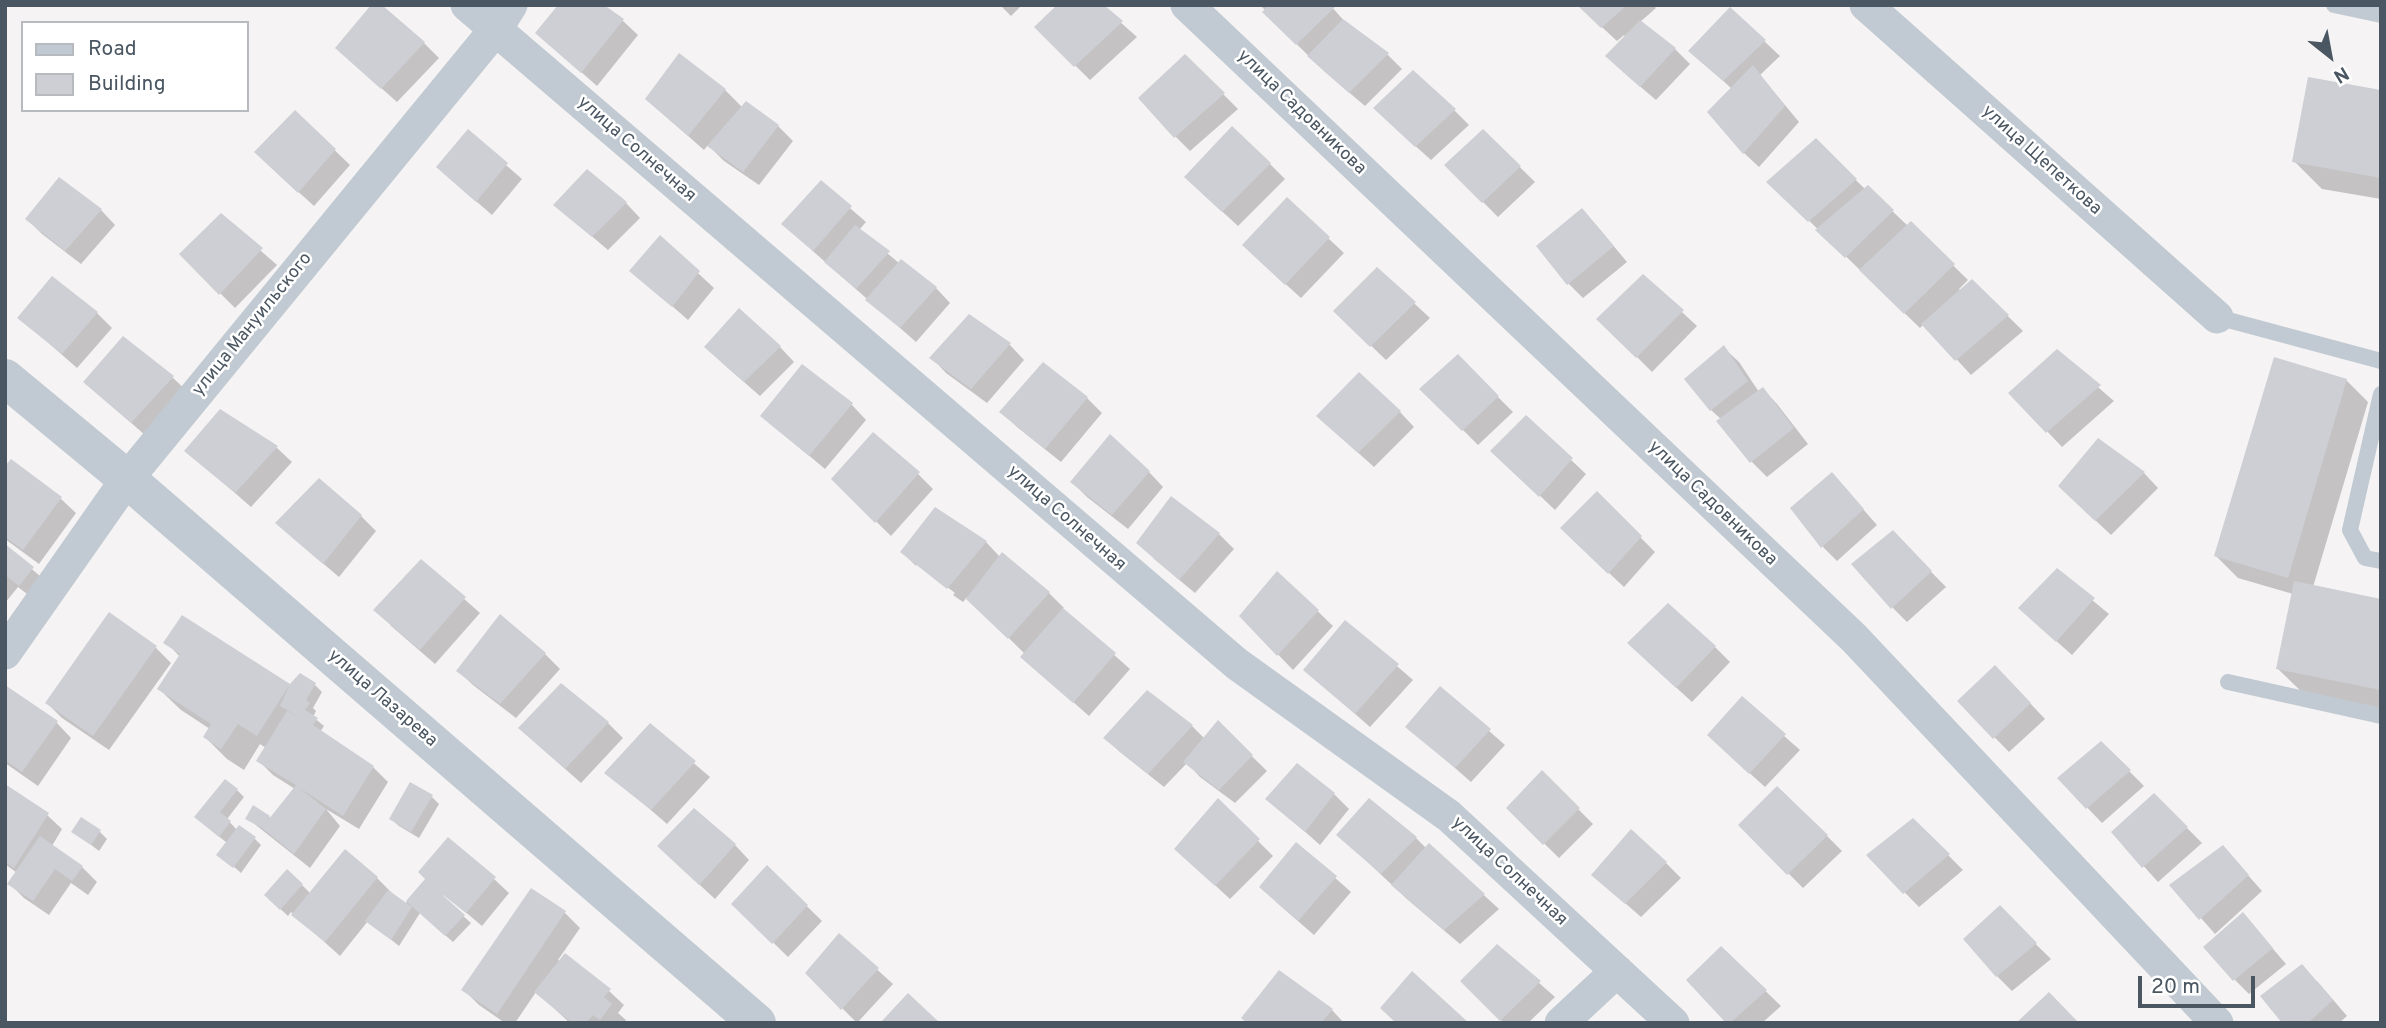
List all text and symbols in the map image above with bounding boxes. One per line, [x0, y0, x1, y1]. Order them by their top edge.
legend [21, 21, 248, 112]
north arrow [2295, 21, 2365, 91]
text: Road [88, 36, 137, 63]
street label: улица Садовникова [1232, 46, 1370, 180]
text: N [2329, 60, 2353, 88]
text: Building [88, 71, 166, 98]
street label: улица Солнечная [572, 93, 700, 207]
street label: улица Щепеткова [1977, 101, 2105, 221]
street label: улица Мануильского [188, 249, 318, 401]
street label: улица Садовникова [1643, 437, 1781, 571]
street label: улица Солнечная [1002, 462, 1130, 576]
street label: улица Лазарева [323, 646, 441, 752]
street label: улица Солнечная [1447, 813, 1571, 931]
scale bar [2141, 962, 2258, 1006]
text: 20 m [2151, 974, 2200, 1001]

